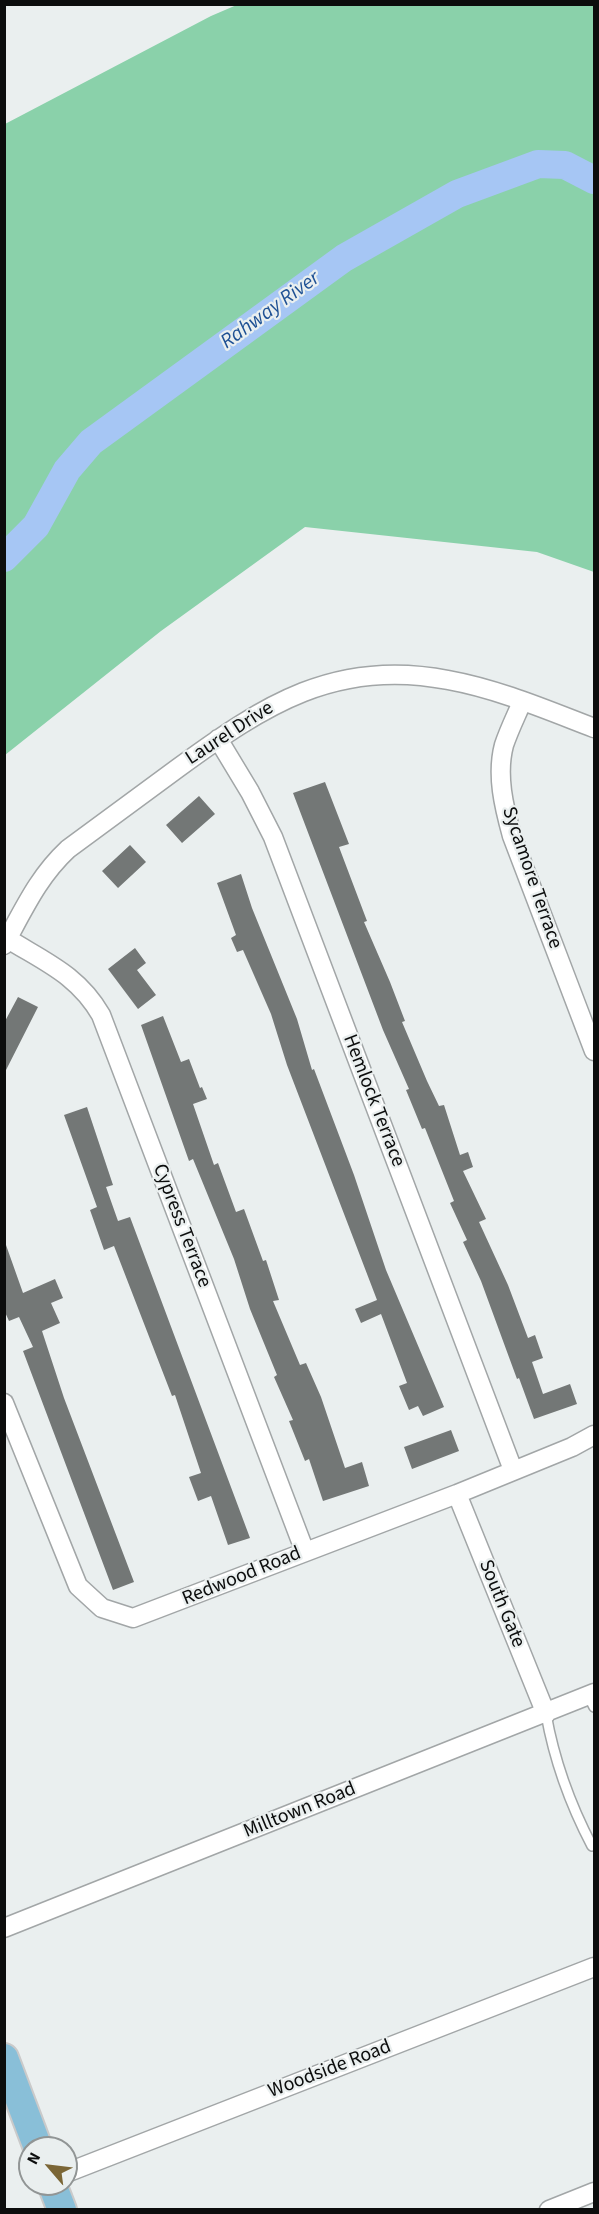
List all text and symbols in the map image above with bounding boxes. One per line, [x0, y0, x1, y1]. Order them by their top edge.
water label: Rahway River [216, 267, 326, 355]
street label: Laurel Drive [182, 697, 278, 771]
street label: Sycamore Terrace [495, 804, 567, 952]
street label: Hemlock Terrace [337, 1031, 409, 1171]
street label: Cypress Terrace [146, 1161, 216, 1291]
street label: Redwood Road [179, 1542, 305, 1612]
street label: South Gate [473, 1557, 529, 1651]
street label: Milltown Road [240, 1778, 360, 1844]
street label: Woodside Road [265, 2036, 395, 2104]
north arrow [18, 2136, 78, 2196]
text: N [22, 2149, 46, 2168]

